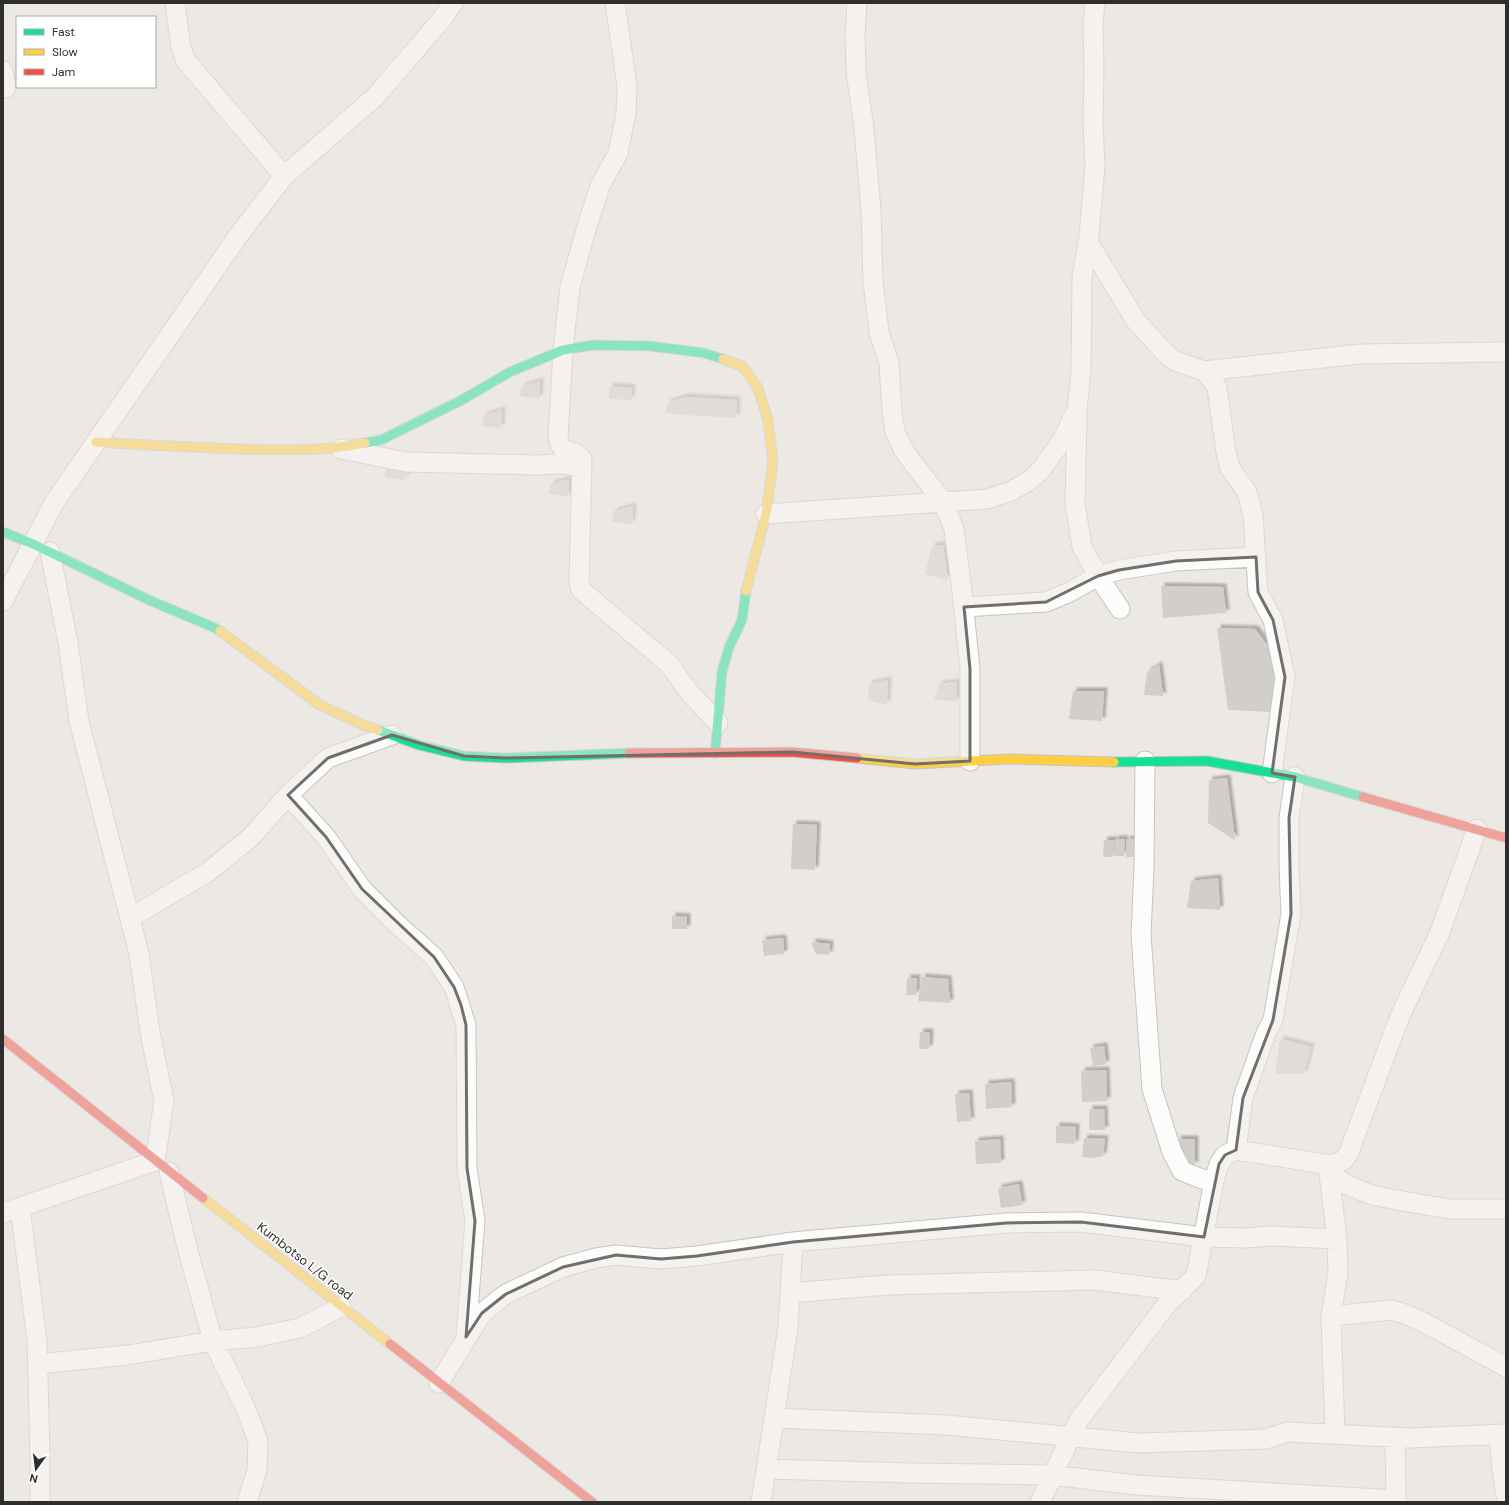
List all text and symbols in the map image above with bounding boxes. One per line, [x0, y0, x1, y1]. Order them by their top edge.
legend [16, 16, 156, 88]
text: Fast [52, 24, 75, 40]
text: Slow [52, 44, 78, 60]
text: Jam [52, 64, 75, 80]
street label: Kumbotso L/G road [254, 1218, 356, 1304]
north arrow [16, 1449, 56, 1489]
text: N [28, 1471, 39, 1486]

